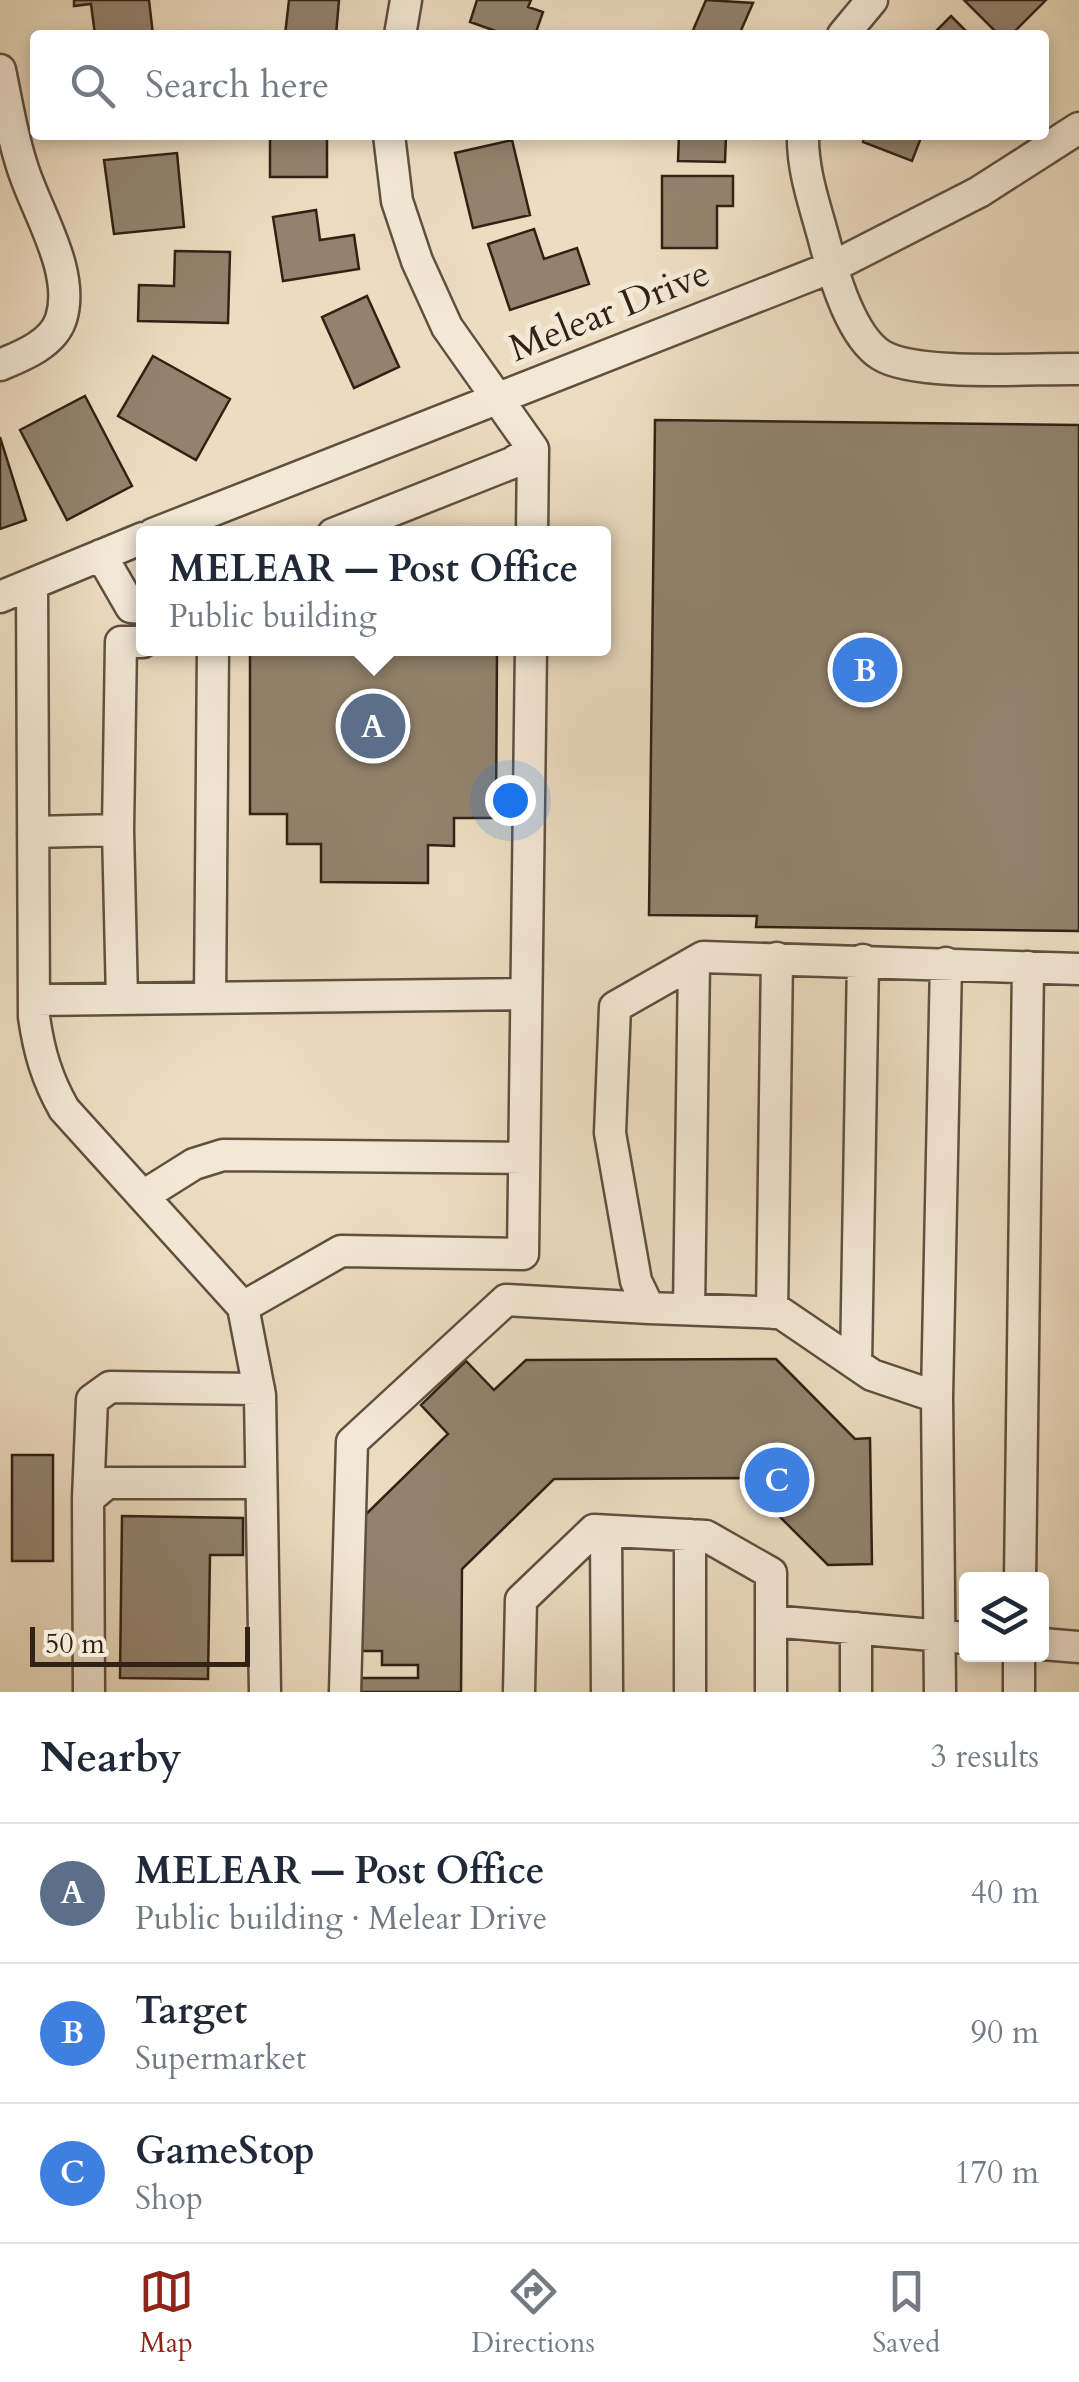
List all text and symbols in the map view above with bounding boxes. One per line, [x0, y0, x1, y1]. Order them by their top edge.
search box [30, 30, 1049, 140]
icon: search [65, 58, 120, 113]
text: Search here [145, 59, 329, 111]
street label: Melear Drive [501, 247, 718, 375]
popup [136, 526, 611, 656]
text: MELEAR — Post Office [169, 543, 578, 595]
text: Public building [169, 595, 377, 639]
pin: B [832, 632, 898, 708]
pin: A [340, 688, 406, 764]
your location [485, 775, 536, 826]
pin: C [744, 1442, 810, 1518]
map controls [959, 1572, 1049, 1662]
button: layers [959, 1572, 1049, 1662]
scale bar [30, 1622, 250, 1666]
text: 50 m [45, 1625, 105, 1663]
text: Nearby [40, 1729, 182, 1786]
text: 3 results [931, 1735, 1039, 1779]
text: MELEAR — Post Office [135, 1845, 545, 1897]
text: A [60, 1871, 85, 1915]
text: 40 m [971, 1871, 1039, 1915]
text: Public building · Melear Drive [135, 1897, 547, 1941]
text: Target [135, 1985, 247, 2037]
text: B [61, 2011, 84, 2055]
text: 90 m [971, 2011, 1039, 2055]
text: Supermarket [135, 2037, 306, 2081]
text: GameStop [135, 2125, 315, 2177]
text: C [60, 2151, 85, 2195]
text: 170 m [954, 2151, 1039, 2195]
text: Shop [135, 2177, 203, 2221]
tab: Map [139, 2264, 194, 2362]
tab: Directions [471, 2264, 595, 2362]
tab: Saved [872, 2264, 940, 2362]

